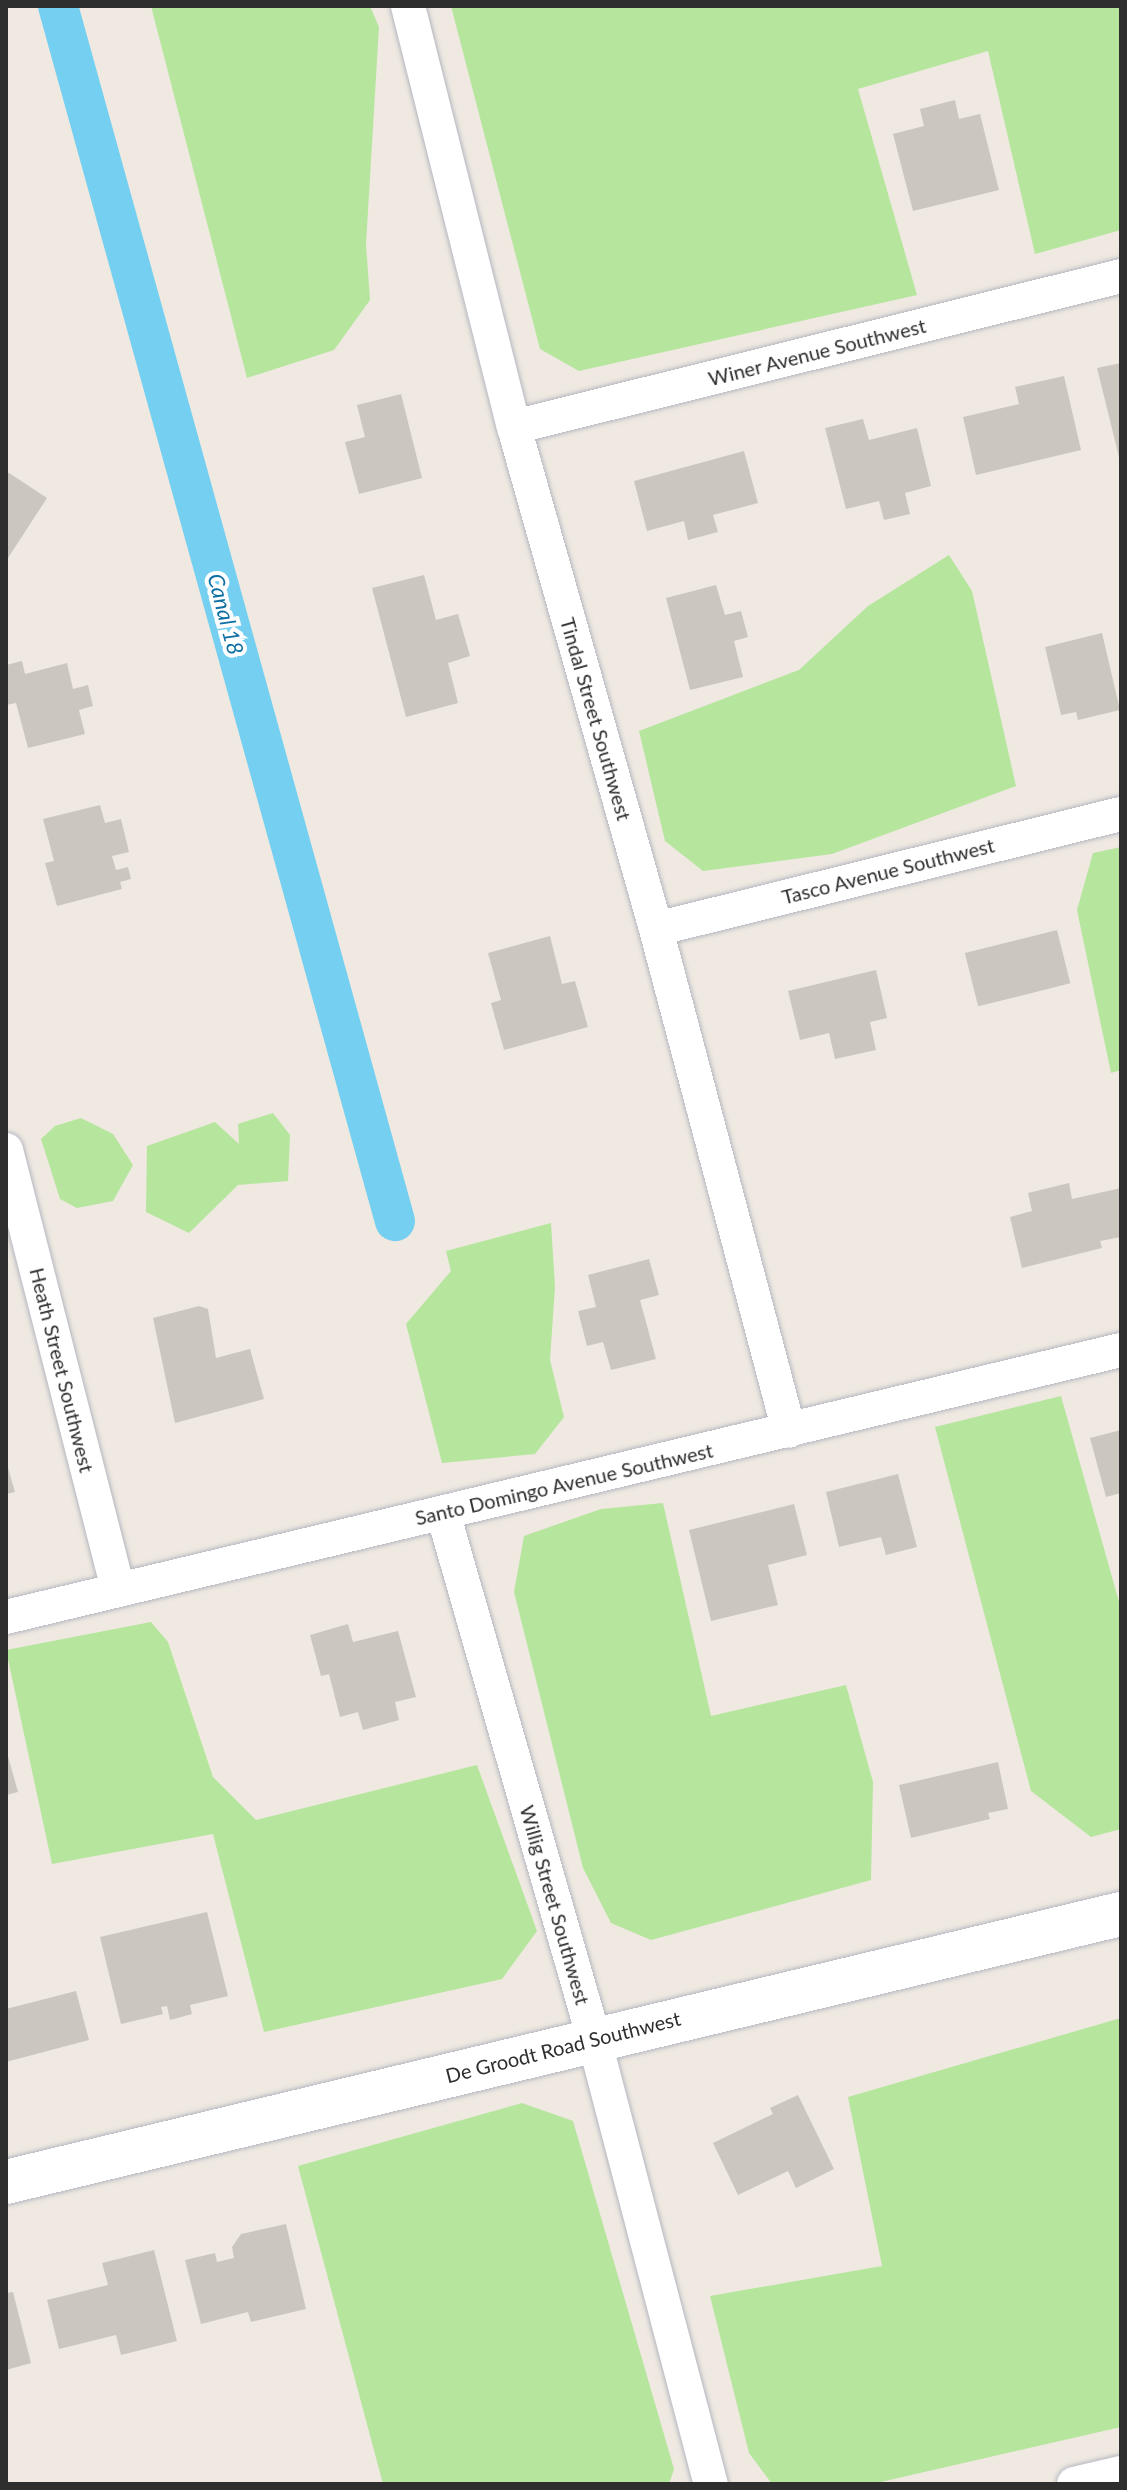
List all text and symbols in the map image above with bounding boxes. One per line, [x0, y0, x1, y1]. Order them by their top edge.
street label: Winer Avenue Southwest [705, 313, 929, 391]
water label: Canal 18 [202, 570, 250, 658]
street label: Tindal Street Southwest [556, 615, 636, 823]
street label: Tasco Avenue Southwest [779, 833, 997, 909]
street label: Heath Street Southwest [25, 1265, 99, 1475]
street label: Santo Domingo Avenue Southwest [412, 1438, 716, 1530]
street label: Willig Street Southwest [515, 1802, 595, 2008]
street label: De Groodt Road Southwest [443, 2006, 683, 2088]

